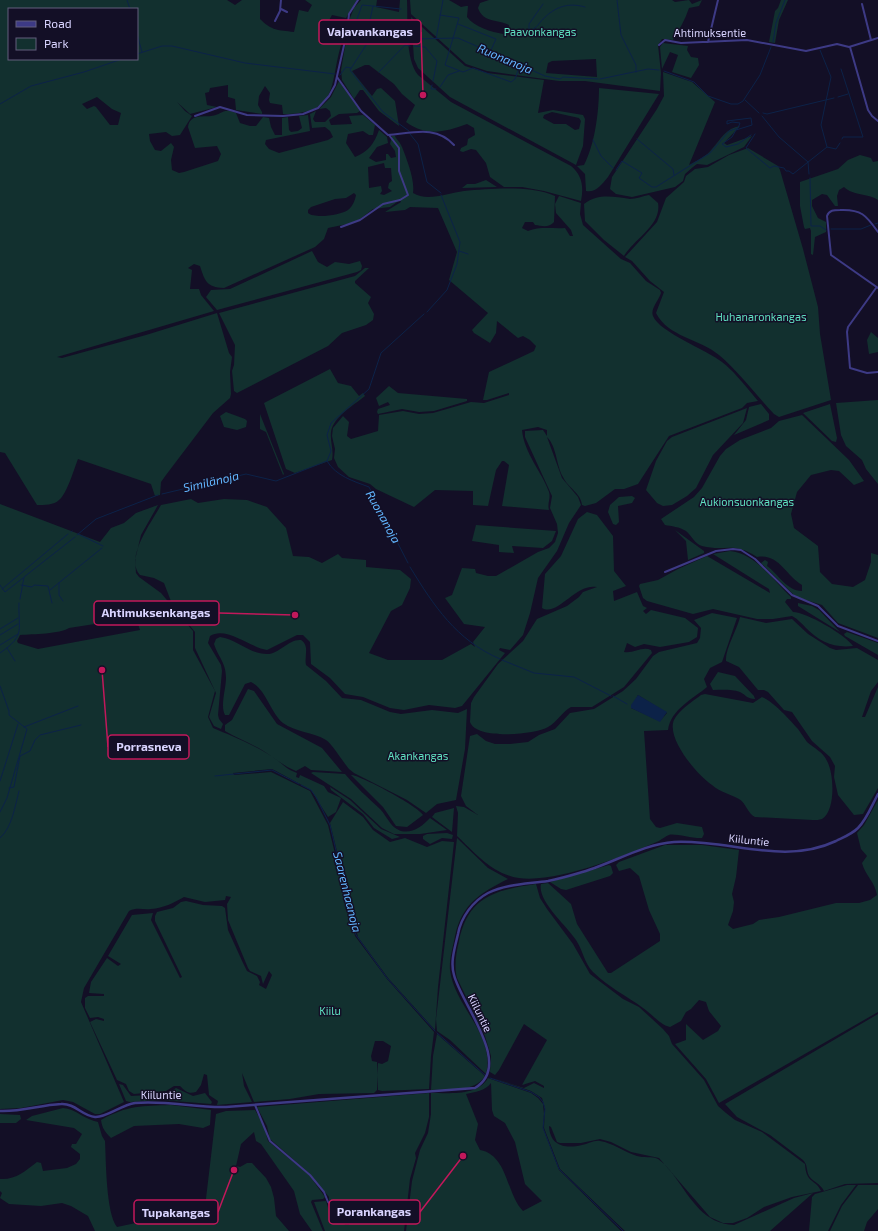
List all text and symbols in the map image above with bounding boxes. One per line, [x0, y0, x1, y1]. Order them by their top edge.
legend [8, 8, 138, 60]
text: Road [44, 16, 72, 30]
callout: Vajavankangas [319, 20, 421, 44]
text: Vajavankangas [327, 24, 413, 39]
park label: Paavonkangas [504, 25, 577, 38]
street label: Ahtimuksentie [674, 26, 746, 39]
text: Park [44, 36, 69, 50]
water label: Ruonanoja [475, 40, 535, 77]
park label: Huhanaronkangas [715, 310, 807, 323]
water label: Similänoja [181, 468, 240, 495]
water label: Ruonanoja [363, 488, 404, 546]
park label: Aukionsuonkangas [700, 495, 795, 508]
callout: Ahtimuksenkangas [94, 601, 219, 625]
text: Ahtimuksenkangas [102, 605, 210, 619]
callout: Porrasneva [108, 735, 189, 759]
text: Porrasneva [116, 739, 182, 753]
park label: Akankangas [388, 749, 449, 762]
street label: Kiiluntie [728, 831, 770, 848]
water label: Saarenhaanoja [330, 850, 365, 934]
street label: Kiiluntie [466, 992, 495, 1034]
park label: Kiilu [319, 1004, 341, 1017]
street label: Kiiluntie [141, 1088, 181, 1101]
callout: Tupakangas [134, 1200, 218, 1224]
callout: Porankangas [329, 1200, 420, 1224]
text: Porankangas [337, 1204, 411, 1218]
text: Tupakangas [142, 1205, 210, 1219]

